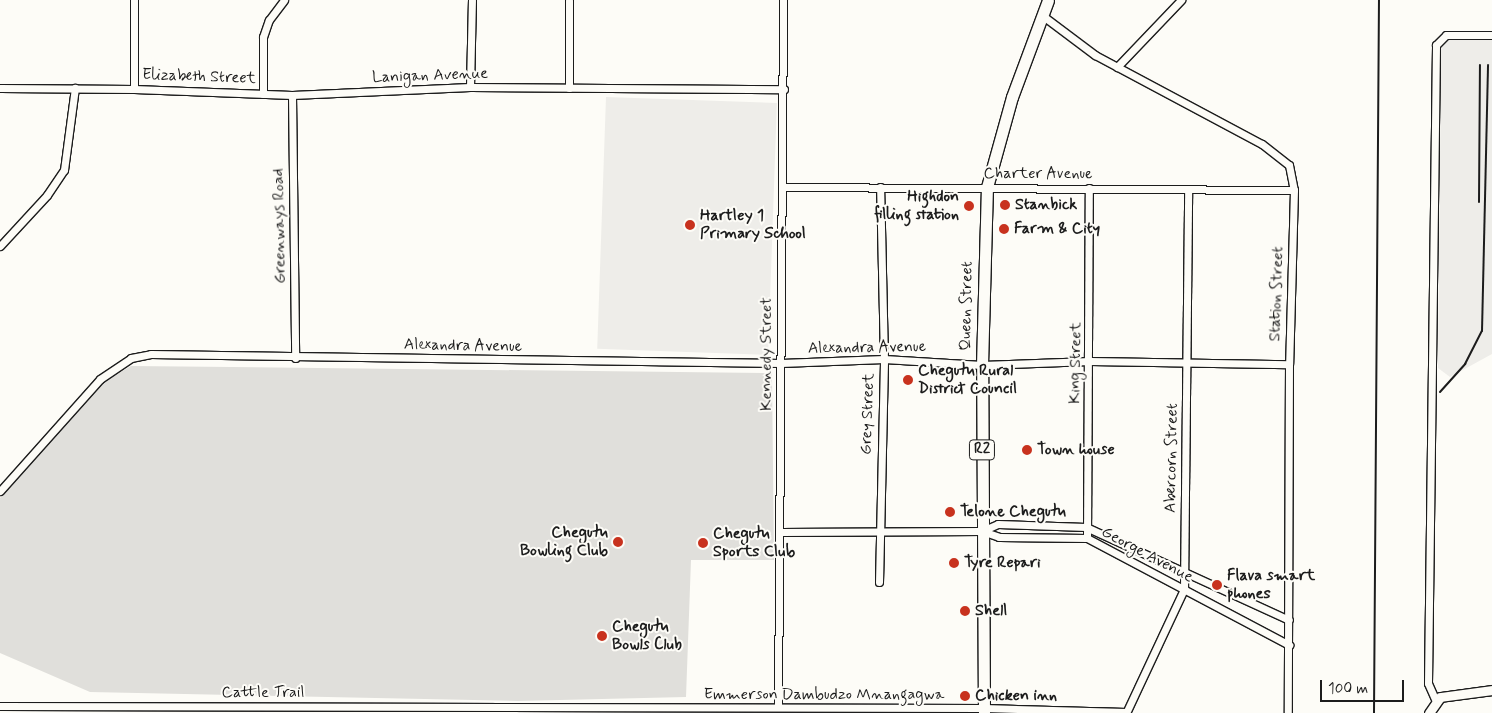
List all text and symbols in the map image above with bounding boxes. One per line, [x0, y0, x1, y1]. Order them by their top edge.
street label: Lanigan Avenue [374, 64, 486, 88]
street label: Elizabeth Street [142, 65, 256, 89]
street label: Charter Avenue [981, 164, 1095, 184]
street label: Greenways Road [269, 168, 291, 284]
place label: Highdon filling station [874, 187, 959, 225]
place label: Stanbick [1015, 195, 1077, 215]
marker: Stanbick [999, 199, 1011, 211]
marker: Highdon filling station [963, 200, 975, 212]
place label: Hartley 1 Primary School [700, 206, 806, 244]
marker: Hartley 1 Primary School [684, 219, 696, 231]
place label: Farm & City [1014, 219, 1100, 239]
marker: Farm & City [998, 223, 1010, 235]
street label: Station Street [1266, 245, 1288, 343]
street label: Queen Street [957, 260, 977, 352]
street label: Kennedy Street [757, 297, 777, 411]
street label: King Street [1066, 322, 1086, 404]
street label: Alexandra Avenue [402, 335, 524, 357]
street label: Alexandra Avenue [806, 337, 928, 359]
place label: Chegutu Rural District Council [918, 361, 1017, 399]
street label: Grey Street [857, 373, 879, 455]
marker: Chegutu Rural District Council [902, 374, 914, 386]
street label: Abercorn Street [1161, 402, 1183, 514]
road number: R2 [968, 438, 996, 462]
place label: Town house [1037, 440, 1115, 460]
marker: Town house [1021, 444, 1033, 456]
place label: Telone Chegutu [960, 502, 1066, 522]
marker: Telone Chegutu [944, 506, 956, 518]
place label: Chegutu Bowling Club [520, 523, 608, 561]
street label: George Avenue [1098, 523, 1196, 587]
place label: Chegutu Sports Club [713, 524, 795, 562]
marker: Chegutu Bowling Club [612, 536, 624, 548]
marker: Chegutu Sports Club [697, 537, 709, 549]
place label: Tyre Repari [964, 553, 1040, 573]
marker: Tyre Repari [948, 557, 960, 569]
place label: Flava smart phones [1227, 566, 1314, 604]
marker: Flava smart phones [1211, 579, 1223, 591]
place label: Shell [975, 601, 1007, 621]
marker: Shell [959, 605, 971, 617]
place label: Chegutu Bowls Club [612, 617, 685, 655]
marker: Chegutu Bowls Club [596, 630, 608, 642]
scale bar [1322, 670, 1406, 702]
text: 100 m [1328, 679, 1368, 699]
street label: Cattle Trail [223, 683, 303, 703]
street label: Emmerson Dambudzo Mnangagwa [703, 685, 945, 705]
place label: Chicken inn [975, 686, 1054, 706]
marker: Chicken inn [959, 690, 971, 702]

